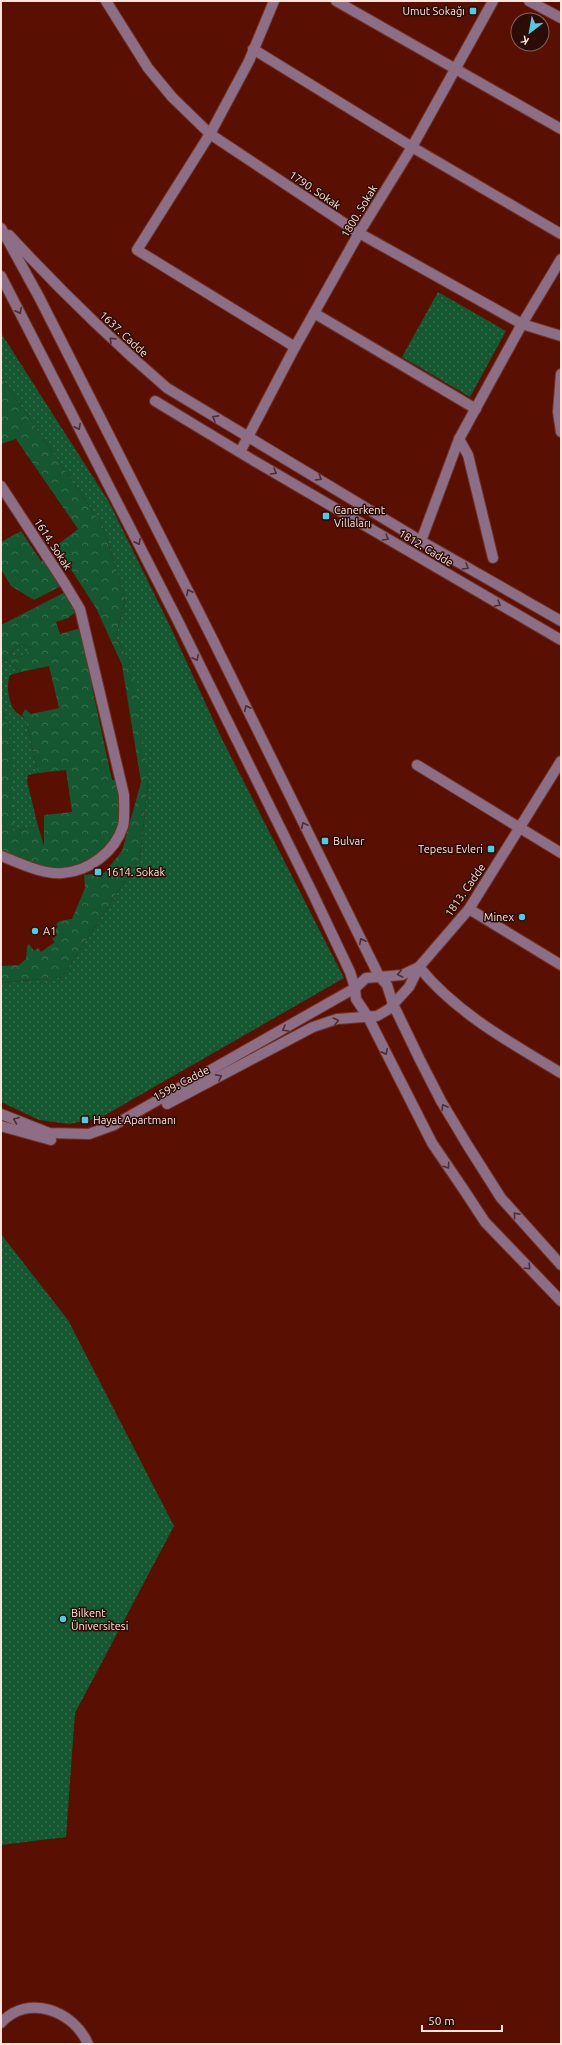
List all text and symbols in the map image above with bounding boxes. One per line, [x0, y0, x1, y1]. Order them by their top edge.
place label: Umut Sokağı [402, 5, 465, 17]
marker: Umut Sokağı [468, 6, 478, 16]
north arrow [510, 12, 550, 52]
text: K [518, 33, 531, 48]
street label: 1790. Sokak [287, 169, 343, 212]
street label: 1800. Sokak [339, 182, 380, 239]
one-way arrow [14, 307, 22, 314]
street label: 1637. Cadde [97, 309, 151, 359]
one-way arrow [109, 337, 117, 344]
one-way arrow [212, 415, 219, 423]
one-way arrow [74, 422, 81, 430]
one-way arrow [270, 468, 277, 475]
one-way arrow [315, 474, 322, 481]
place label: Canerkent Villaları [334, 504, 386, 529]
marker: Canerkent Villaları [321, 511, 331, 521]
street label: 1614. Sokak [32, 516, 74, 572]
street label: 1812. Cadde [397, 527, 455, 569]
one-way arrow [382, 533, 389, 540]
one-way arrow [133, 538, 141, 545]
one-way arrow [462, 562, 469, 569]
one-way arrow [186, 588, 193, 596]
one-way arrow [494, 600, 501, 607]
one-way arrow [191, 654, 199, 662]
one-way arrow [244, 705, 252, 712]
one-way arrow [301, 821, 309, 829]
place label: Bulvar [333, 835, 365, 847]
marker: Bulvar [320, 836, 330, 846]
place label: Tepesu Evleri [418, 843, 483, 855]
marker: Tepesu Evleri [486, 844, 496, 854]
street label: 1813. Cadde [442, 861, 488, 919]
place label: 1614. Sokak [106, 866, 165, 878]
marker: 1614. Sokak [93, 867, 103, 877]
place label: Minex [484, 911, 514, 923]
marker: Minex [517, 912, 527, 922]
place label: A1 [43, 925, 56, 937]
marker: A1 [30, 926, 40, 936]
one-way arrow [359, 938, 367, 945]
one-way arrow [396, 969, 403, 978]
one-way arrow [333, 1017, 339, 1025]
one-way arrow [282, 1024, 289, 1031]
one-way arrow [380, 1048, 388, 1055]
street label: 1599. Cadde [151, 1063, 211, 1103]
one-way arrow [215, 1074, 222, 1082]
one-way arrow [442, 1104, 449, 1111]
place label: Hayat Apartmanı [93, 1114, 176, 1126]
marker: Hayat Apartmanı [80, 1115, 90, 1125]
one-way arrow [13, 1117, 20, 1125]
one-way arrow [442, 1162, 450, 1169]
one-way arrow [514, 1212, 521, 1220]
one-way arrow [523, 1262, 531, 1270]
place label: Bilkent Üniversitesi [71, 1607, 128, 1632]
marker: Bilkent Üniversitesi [58, 1614, 68, 1624]
scale bar [422, 2007, 502, 2033]
text: 50 m [428, 2014, 455, 2027]

